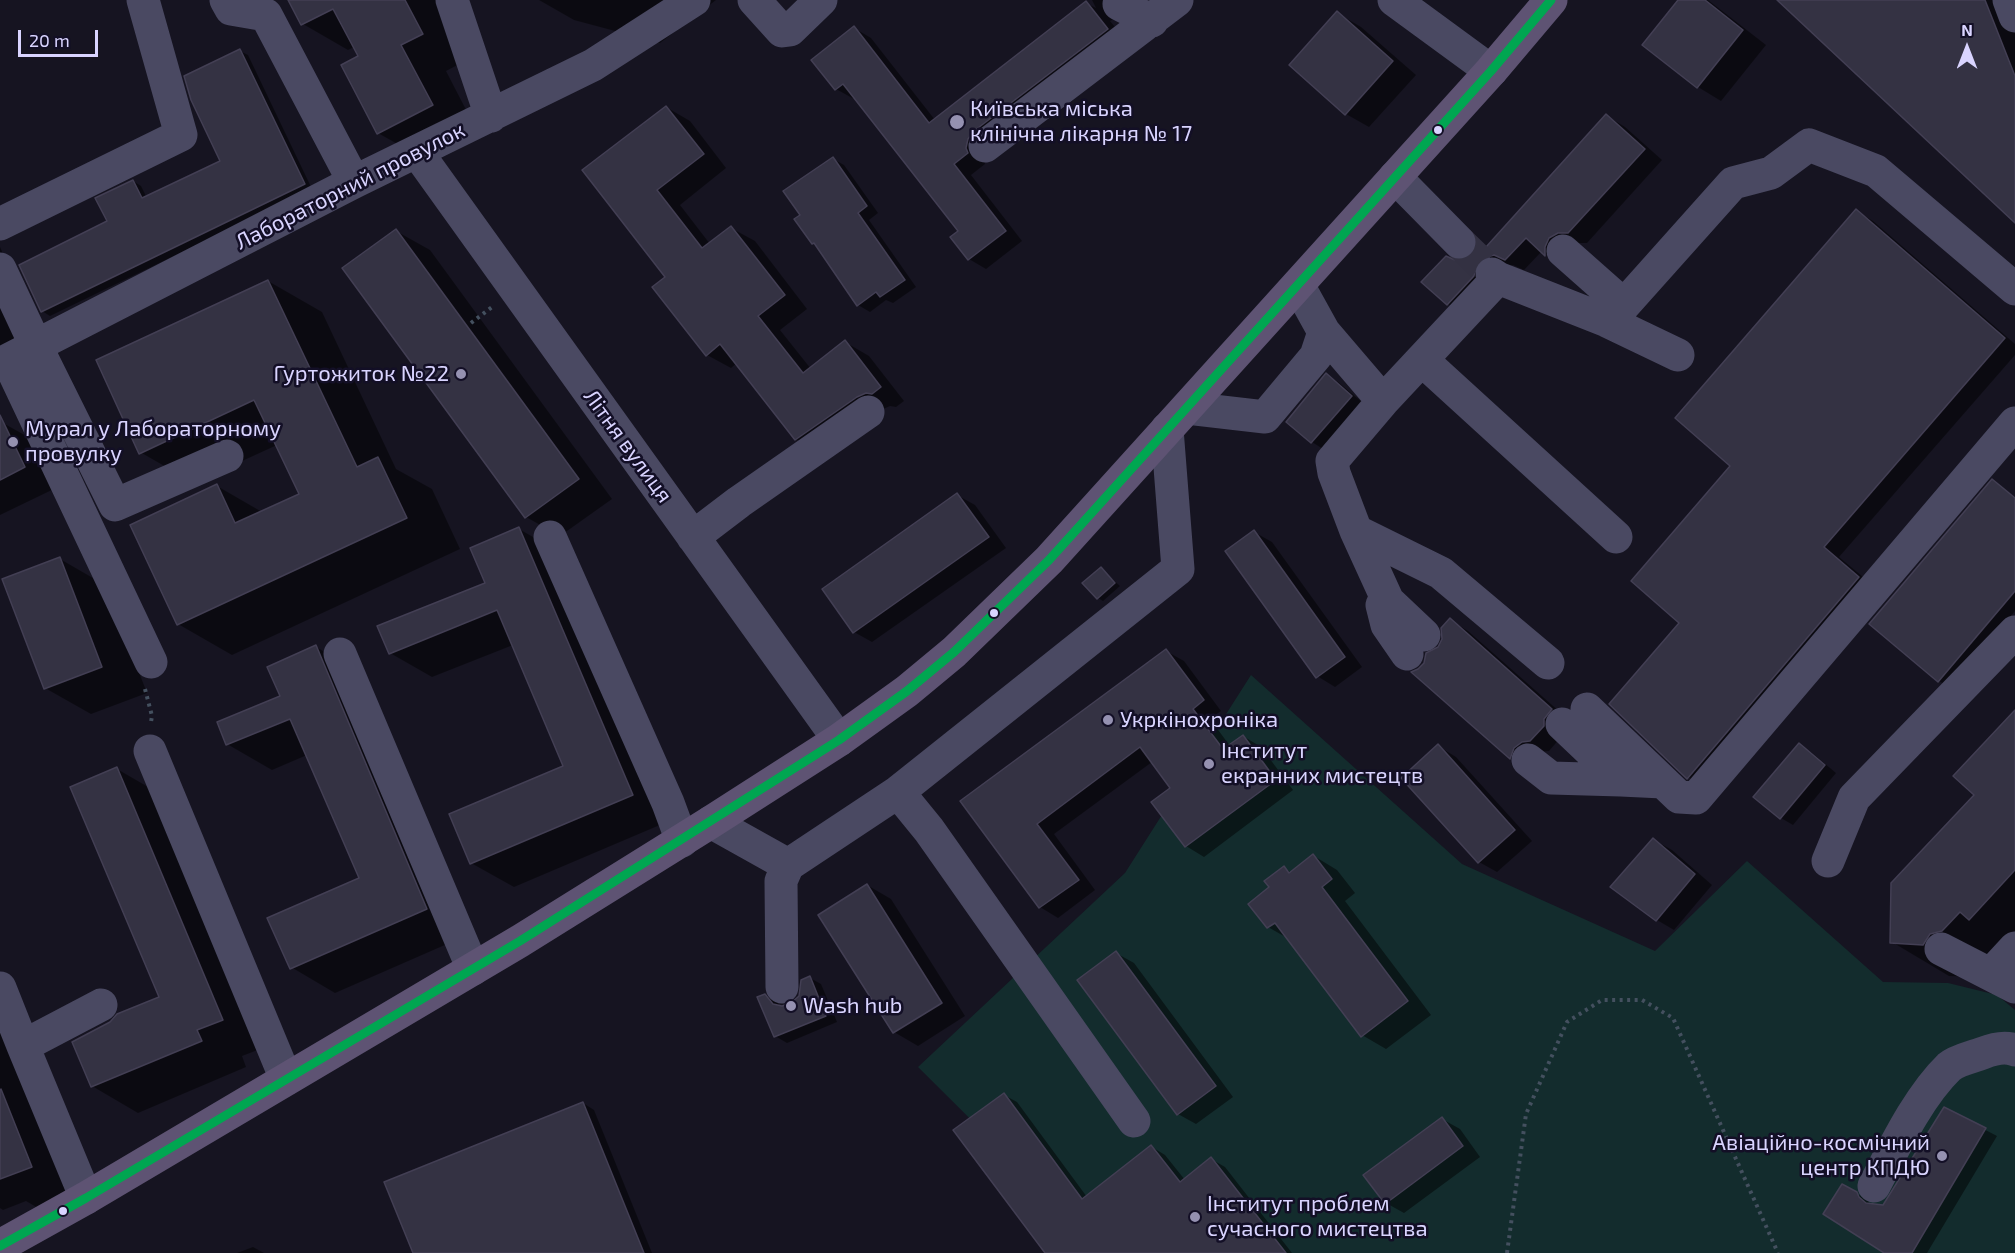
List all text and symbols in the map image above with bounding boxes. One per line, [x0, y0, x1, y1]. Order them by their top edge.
scale bar [21, 18, 100, 56]
north arrow [1937, 18, 1997, 78]
text: N [1961, 20, 1973, 39]
text: 20 m [29, 29, 70, 51]
place label: Київська міська клінічна лікарня № 17 [970, 96, 1192, 148]
marker: Київська міська клінічна лікарня № 17 [948, 113, 966, 131]
street label: Лабораторний провулок [231, 117, 469, 255]
unlabelled marker [1432, 124, 1444, 136]
place label: Гуртожиток №22 [274, 361, 449, 387]
marker: Гуртожиток №22 [454, 367, 468, 381]
street label: Літня вулиця [578, 384, 678, 508]
place label: Мурал у Лабораторному провулку [25, 416, 281, 468]
marker: Мурал у Лабораторному провулку [6, 435, 20, 449]
unlabelled marker [988, 607, 1000, 619]
place label: Укркінохроніка [1120, 707, 1278, 733]
marker: Укркінохроніка [1101, 713, 1115, 727]
place label: Інститут екранних мистецтв [1221, 738, 1423, 790]
marker: Інститут екранних мистецтв [1202, 757, 1216, 771]
place label: Wash hub [803, 993, 902, 1019]
marker: Wash hub [784, 999, 798, 1013]
place label: Авіаційно-космічний центр КПДЮ [1712, 1130, 1930, 1182]
marker: Авіаційно-космічний центр КПДЮ [1935, 1149, 1949, 1163]
place label: Інститут проблем сучасного мистецтва [1207, 1191, 1428, 1242]
unlabelled marker [57, 1205, 69, 1217]
marker: Інститут проблем сучасного мистецтва [1188, 1210, 1202, 1224]

